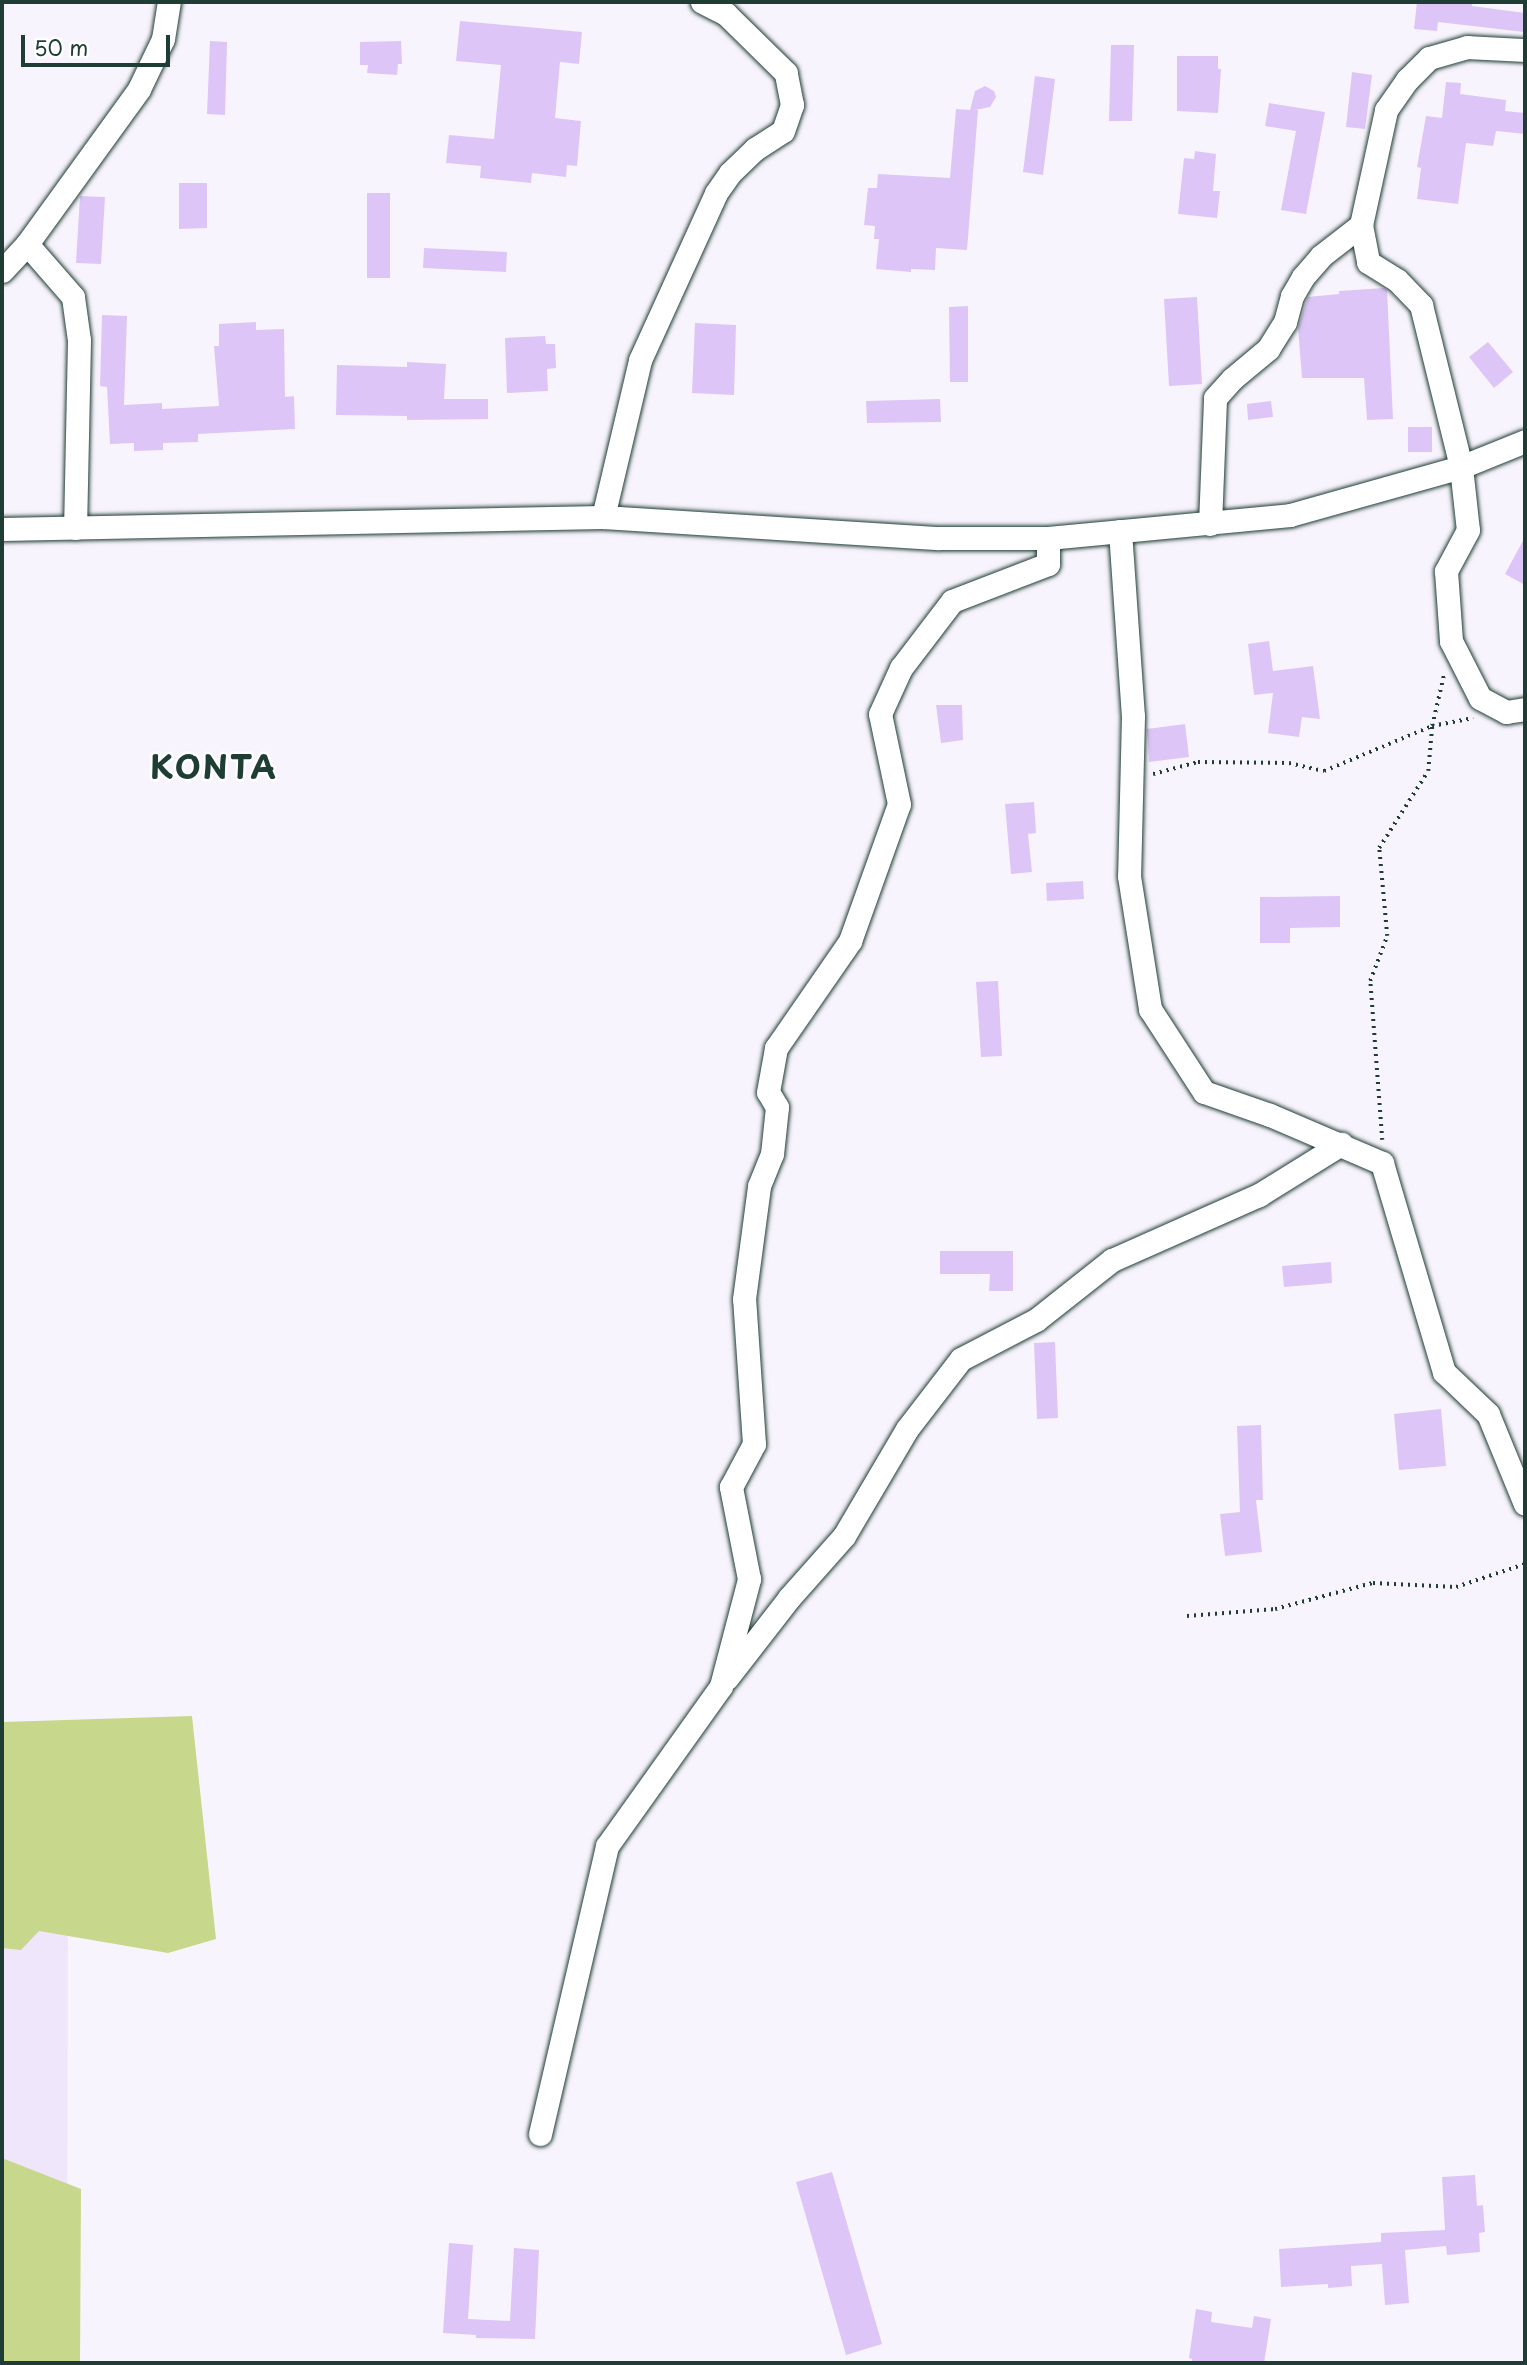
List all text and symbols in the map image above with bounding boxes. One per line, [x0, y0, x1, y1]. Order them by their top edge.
scale bar [24, 21, 173, 65]
text: 50 m [34, 31, 88, 63]
district label: KONTA [153, 747, 275, 785]

